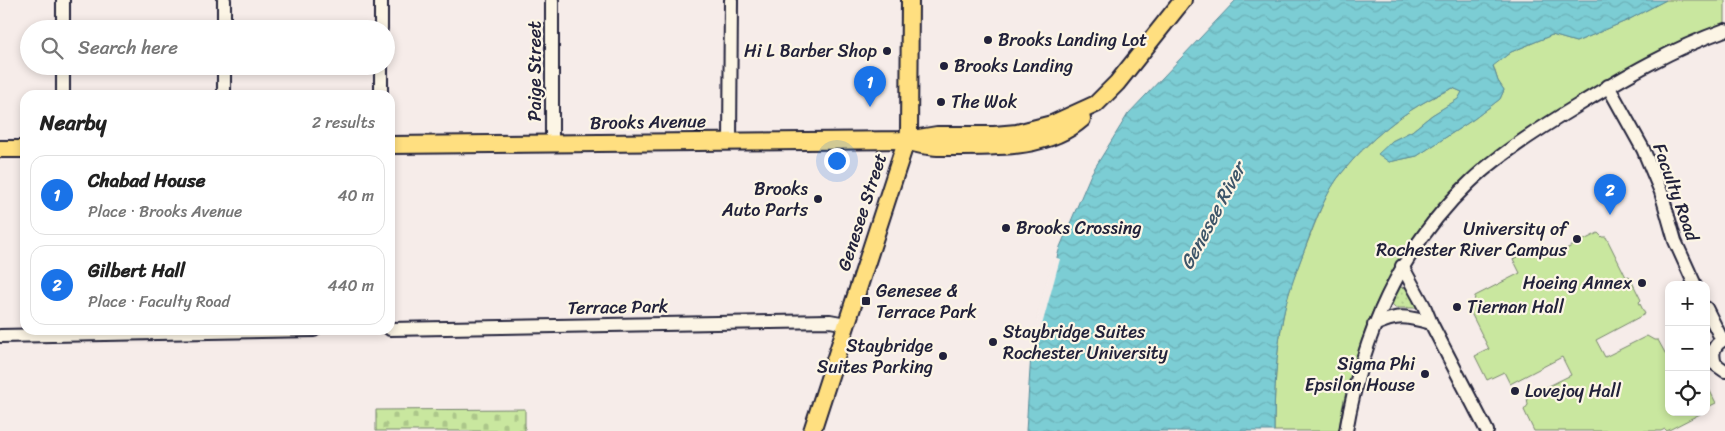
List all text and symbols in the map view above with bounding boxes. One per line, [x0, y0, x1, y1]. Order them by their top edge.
search box [20, 20, 395, 75]
street label: Paige Street [519, 21, 551, 121]
place label: Brooks Landing Lot [998, 24, 1147, 56]
text: Search here [78, 31, 178, 64]
icon: search [38, 34, 66, 62]
marker: Brooks Landing Lot [982, 34, 994, 46]
place label: Hi L Barber Shop [744, 35, 877, 67]
marker: Hi L Barber Shop [881, 45, 893, 57]
place label: Brooks Landing [954, 50, 1073, 82]
marker: Brooks Landing [938, 60, 950, 72]
pin: 1 [854, 66, 886, 107]
place label: The Wok [951, 86, 1018, 118]
marker: The Wok [935, 96, 947, 108]
text: Nearby [40, 104, 106, 142]
street label: Brooks Avenue [590, 105, 706, 139]
text: 2 results [312, 108, 375, 137]
street label: Faculty Road [1643, 138, 1709, 247]
your location [824, 148, 850, 174]
street label: Genesee Street [828, 149, 896, 275]
water label: Genesee River [1170, 154, 1256, 276]
text: Chabad House [88, 164, 206, 197]
place label: Brooks Auto Parts [721, 173, 809, 226]
pin: 2 [1594, 174, 1626, 215]
text: 1 [54, 181, 60, 210]
text: 40 m [337, 181, 374, 210]
marker: Brooks Auto Parts [812, 193, 824, 205]
text: Place · Brooks Avenue [88, 197, 242, 226]
place label: Brooks Crossing [1016, 212, 1142, 244]
place label: University of Rochester River Campus [1376, 213, 1570, 266]
marker: Brooks Crossing [1000, 222, 1012, 234]
marker: University of Rochester River Campus [1571, 233, 1583, 245]
text: Gilbert Hall [88, 254, 185, 287]
place label: Hoeing Annex [1523, 267, 1633, 299]
text: 2 [52, 271, 62, 300]
text: 440 m [327, 271, 374, 300]
place label: Genesee & Terrace Park [876, 275, 977, 328]
marker: Hoeing Annex [1636, 277, 1648, 289]
map controls [1665, 281, 1710, 416]
button: + [1665, 281, 1710, 326]
text: Place · Faculty Road [88, 287, 230, 316]
street label: Terrace Park [567, 290, 669, 324]
place label: Tiernan Hall [1467, 291, 1565, 323]
marker: Genesee & Terrace Park [860, 295, 872, 307]
marker: Tiernan Hall [1451, 301, 1463, 313]
place label: Staybridge Suites Rochester University [1003, 316, 1169, 369]
button: − [1665, 326, 1710, 371]
place label: Staybridge Suites Parking [817, 330, 933, 383]
marker: Staybridge Suites Rochester University [987, 336, 999, 348]
place label: Sigma Phi Epsilon House [1305, 348, 1416, 401]
marker: Staybridge Suites Parking [937, 350, 949, 362]
marker: Sigma Phi Epsilon House [1419, 368, 1431, 380]
button: locate [1665, 371, 1710, 416]
place label: Lovejoy Hall [1525, 375, 1622, 407]
marker: Lovejoy Hall [1509, 385, 1521, 397]

